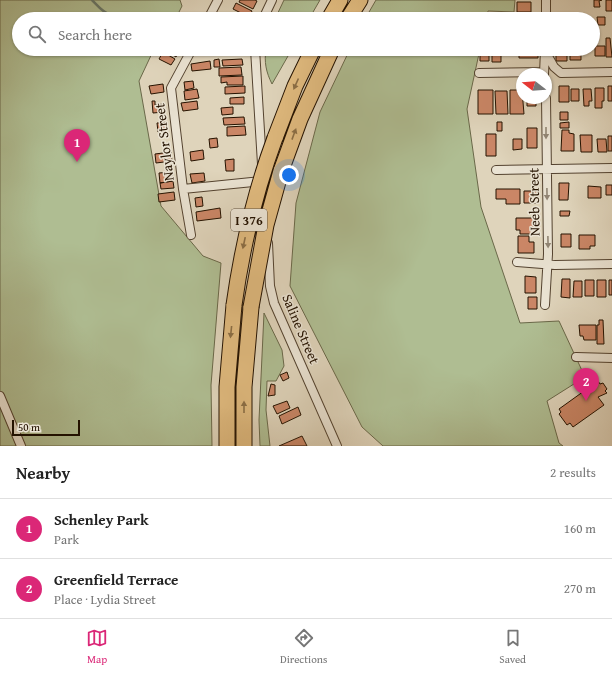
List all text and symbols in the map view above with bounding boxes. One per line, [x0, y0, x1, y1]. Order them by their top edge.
search box [12, 12, 600, 56]
icon: search [26, 23, 48, 45]
text: Search here [58, 24, 132, 45]
north arrow [516, 68, 552, 104]
one-way arrow [293, 79, 299, 90]
street label: Naylor Street [149, 102, 179, 182]
one-way arrow [543, 127, 549, 140]
one-way arrow [291, 128, 297, 140]
pin: 1 [64, 129, 90, 162]
your location [279, 165, 299, 185]
street label: Neeb Street [523, 168, 545, 236]
one-way arrow [544, 188, 550, 201]
road number: I 376 [231, 209, 267, 231]
one-way arrow [241, 236, 247, 249]
one-way arrow [545, 236, 551, 249]
street label: Saline Street [277, 291, 325, 367]
one-way arrow [227, 326, 234, 338]
pin: 2 [573, 368, 599, 401]
one-way arrow [241, 400, 247, 413]
scale bar [12, 418, 80, 437]
text: 50 m [18, 419, 40, 435]
text: Nearby [16, 460, 70, 485]
text: 2 results [550, 463, 596, 482]
text: Schenley Park [54, 509, 149, 530]
text: 1 [26, 519, 32, 538]
text: 160 m [564, 519, 596, 538]
text: Park [54, 530, 79, 549]
text: Greenfield Terrace [54, 569, 178, 590]
text: 2 [26, 579, 32, 598]
text: 270 m [564, 579, 596, 598]
text: Place · Lydia Street [54, 590, 156, 609]
tab: Map [86, 627, 108, 667]
tab: Directions [280, 627, 327, 667]
tab: Saved [499, 627, 526, 667]

